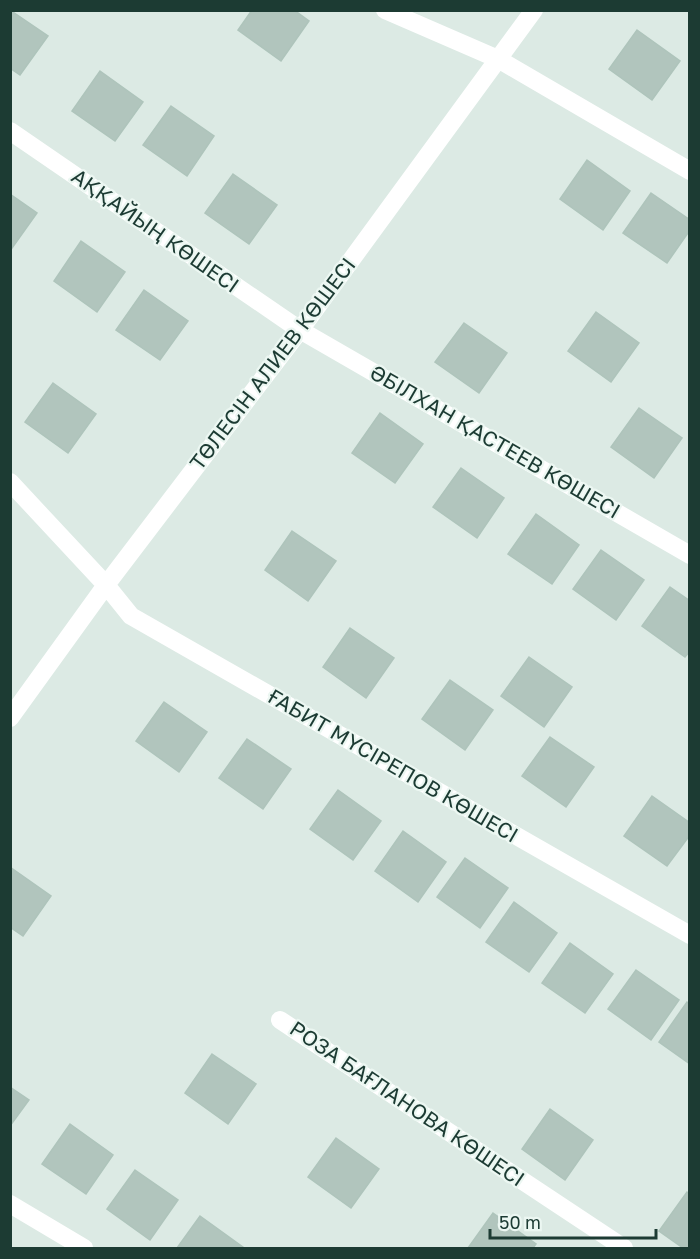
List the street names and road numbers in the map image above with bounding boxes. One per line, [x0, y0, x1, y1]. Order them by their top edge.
street label: АҚҚАЙЫҢ КӨШЕСІ [67, 163, 244, 298]
street label: ТӨЛЕСІН АЛИЕВ КӨШЕСІ [184, 252, 361, 475]
street label: ӘБІЛХАН ҚАСТЕЕВ КӨШЕСI [366, 359, 625, 524]
street label: ҒАБИТ МҮСІРЕПОВ КӨШЕСI [264, 683, 523, 848]
street label: РОЗА БАҒЛАНОВА КӨШЕСI [285, 1015, 530, 1192]

